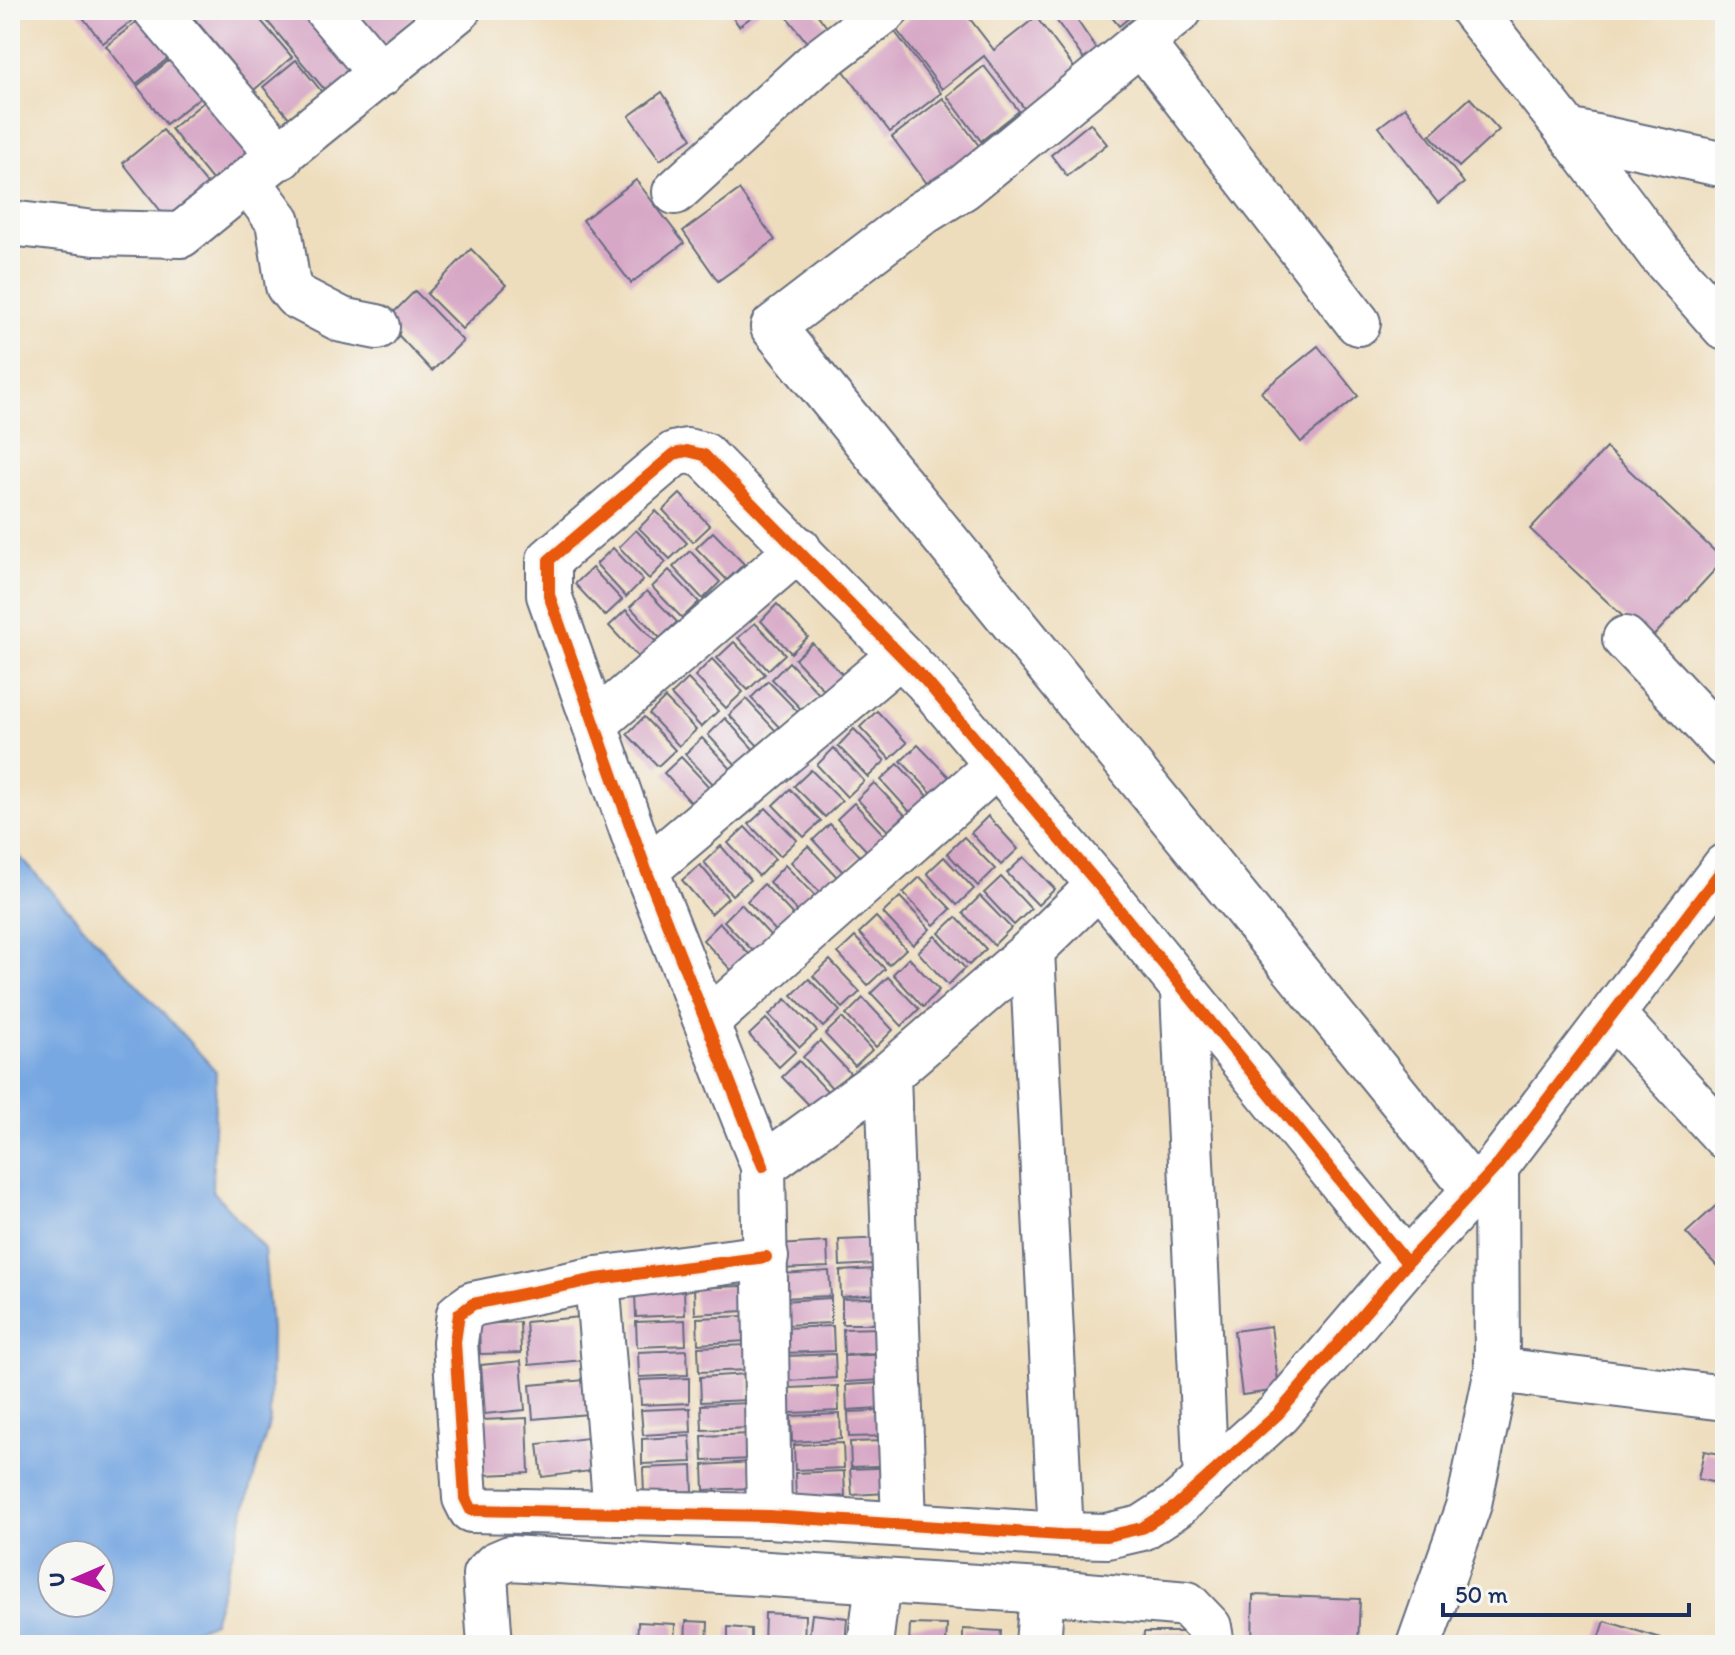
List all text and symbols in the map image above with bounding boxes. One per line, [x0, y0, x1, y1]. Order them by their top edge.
north arrow [36, 1539, 116, 1619]
scale bar [1443, 1567, 1689, 1617]
text: U [43, 1572, 70, 1587]
text: 50 m [1455, 1580, 1508, 1609]

